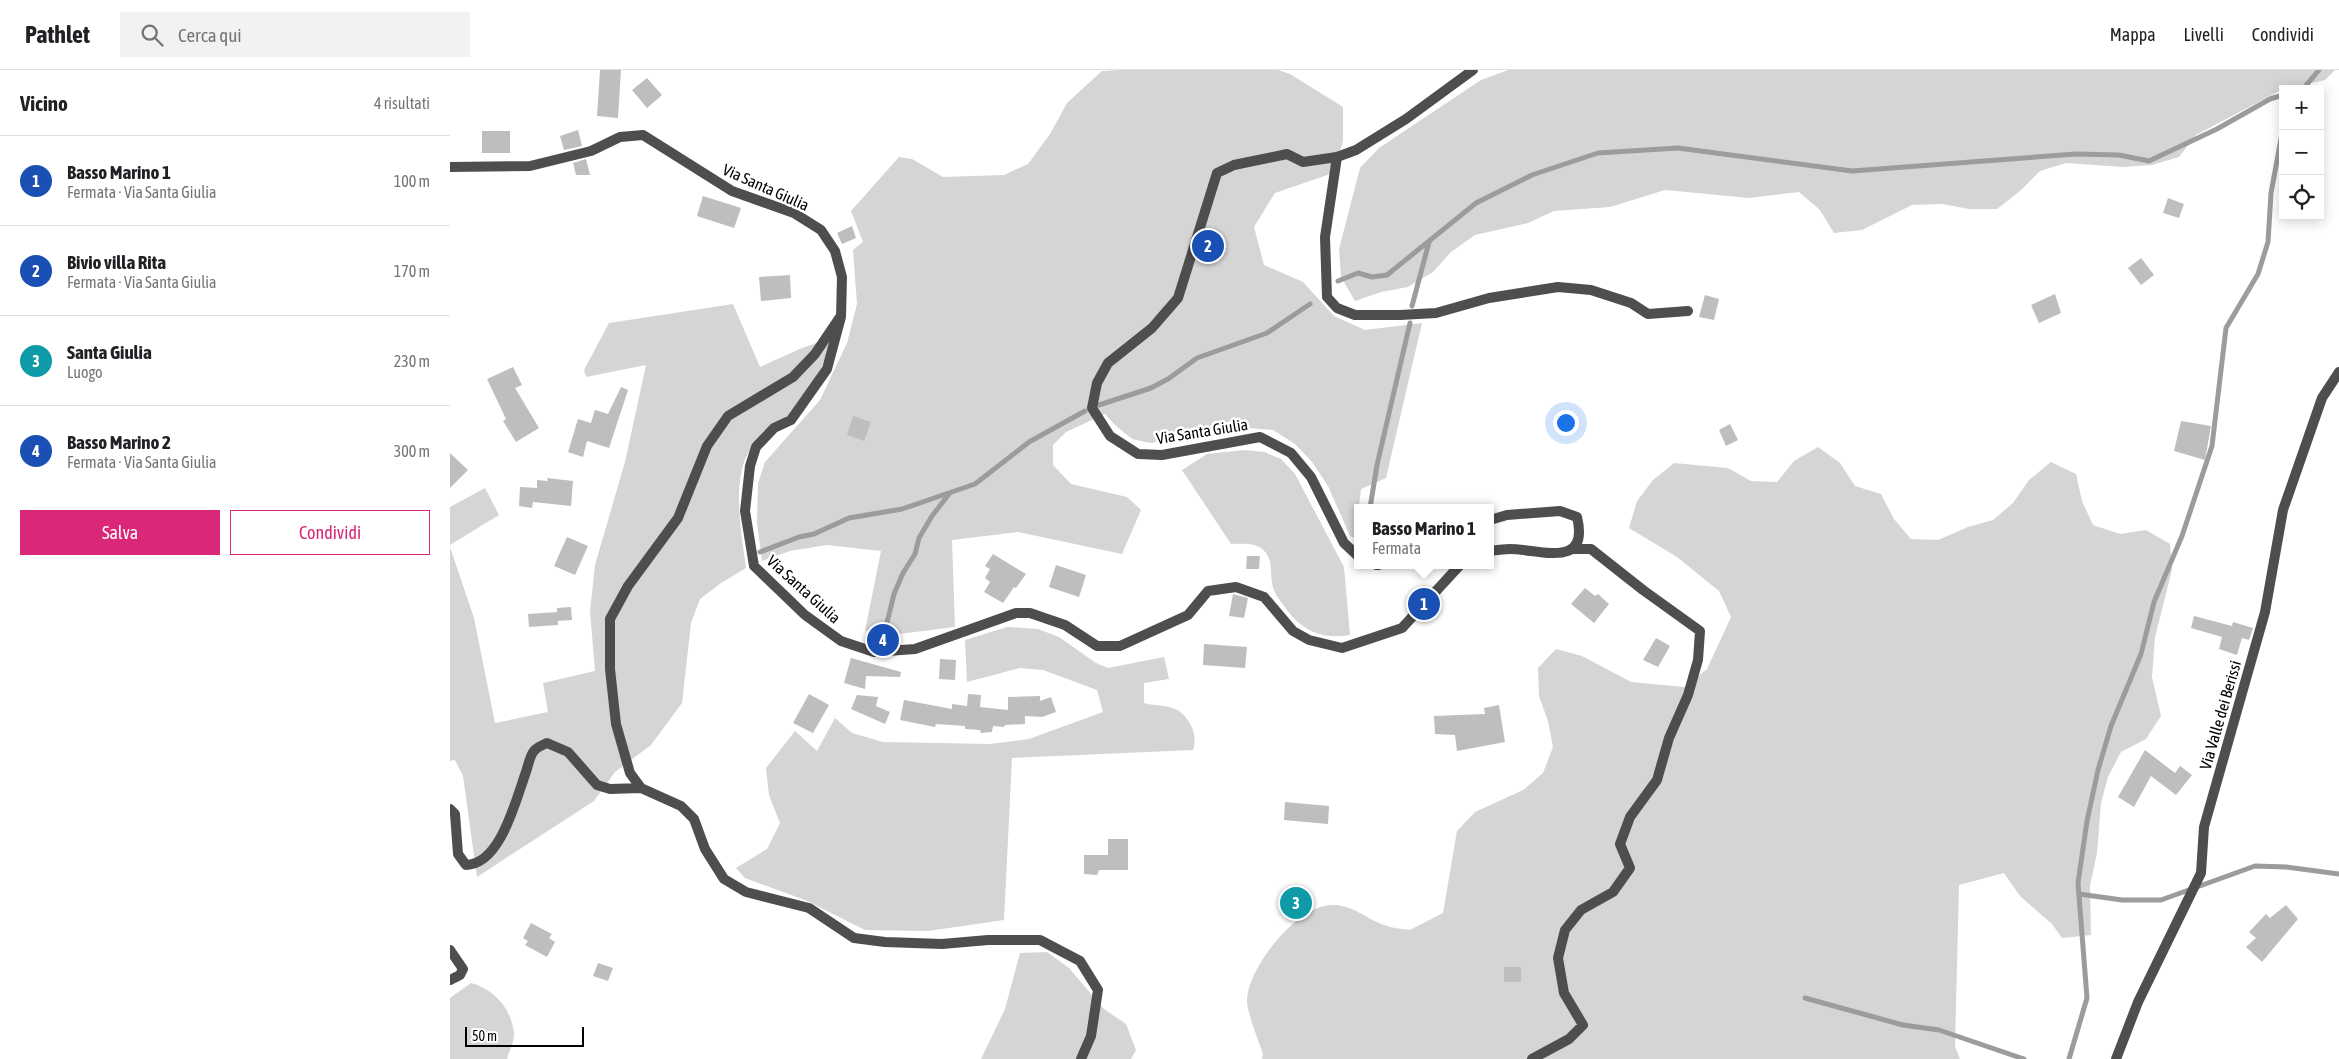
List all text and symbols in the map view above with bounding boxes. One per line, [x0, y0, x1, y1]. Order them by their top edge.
search box [120, 12, 470, 57]
text: Pathlet [25, 21, 90, 48]
icon: search [138, 21, 166, 49]
text: Cerca qui [178, 24, 242, 46]
text: Mappa [2110, 24, 2156, 45]
text: Livelli [2184, 24, 2224, 45]
text: Condividi [2252, 24, 2314, 45]
map controls [2279, 85, 2324, 220]
button: + [2279, 85, 2324, 130]
text: Vicino [20, 91, 68, 115]
text: 4 risultati [374, 94, 430, 112]
button: − [2279, 130, 2324, 175]
street label: Via Santa Giulia [720, 160, 812, 214]
text: Basso Marino 1 [67, 161, 171, 183]
text: 1 [32, 172, 40, 190]
text: 100 m [394, 172, 430, 190]
button: locate [2279, 175, 2324, 220]
text: Fermata · Via Santa Giulia [67, 183, 217, 201]
pin: 2 [1192, 227, 1224, 265]
text: Bivio villa Rita [67, 251, 166, 273]
text: 2 [32, 262, 40, 280]
text: 170 m [394, 262, 430, 280]
text: Fermata · Via Santa Giulia [67, 273, 217, 291]
text: Santa Giulia [67, 341, 152, 363]
text: 3 [32, 352, 40, 370]
text: 230 m [394, 352, 430, 370]
text: Luogo [67, 363, 103, 381]
your location [1553, 410, 1579, 436]
street label: Via Santa Giulia [1155, 415, 1249, 447]
text: Basso Marino 2 [67, 431, 171, 453]
text: 4 [32, 442, 40, 460]
text: 300 m [394, 442, 430, 460]
text: Fermata · Via Santa Giulia [67, 453, 217, 471]
popup [1354, 504, 1494, 569]
button: Salva [20, 510, 220, 555]
button: Condividi [230, 510, 430, 555]
text: Basso Marino 1 [1372, 517, 1476, 539]
text: Fermata [1372, 539, 1421, 557]
street label: Via Santa Giulia [764, 551, 844, 627]
pin: 1 [1408, 585, 1440, 623]
pin: 4 [867, 621, 899, 659]
street label: Via Valle dei Berissi [2196, 658, 2244, 772]
pin: 3 [1280, 884, 1312, 922]
scale bar [465, 1024, 584, 1047]
text: 50 m [472, 1028, 497, 1044]

